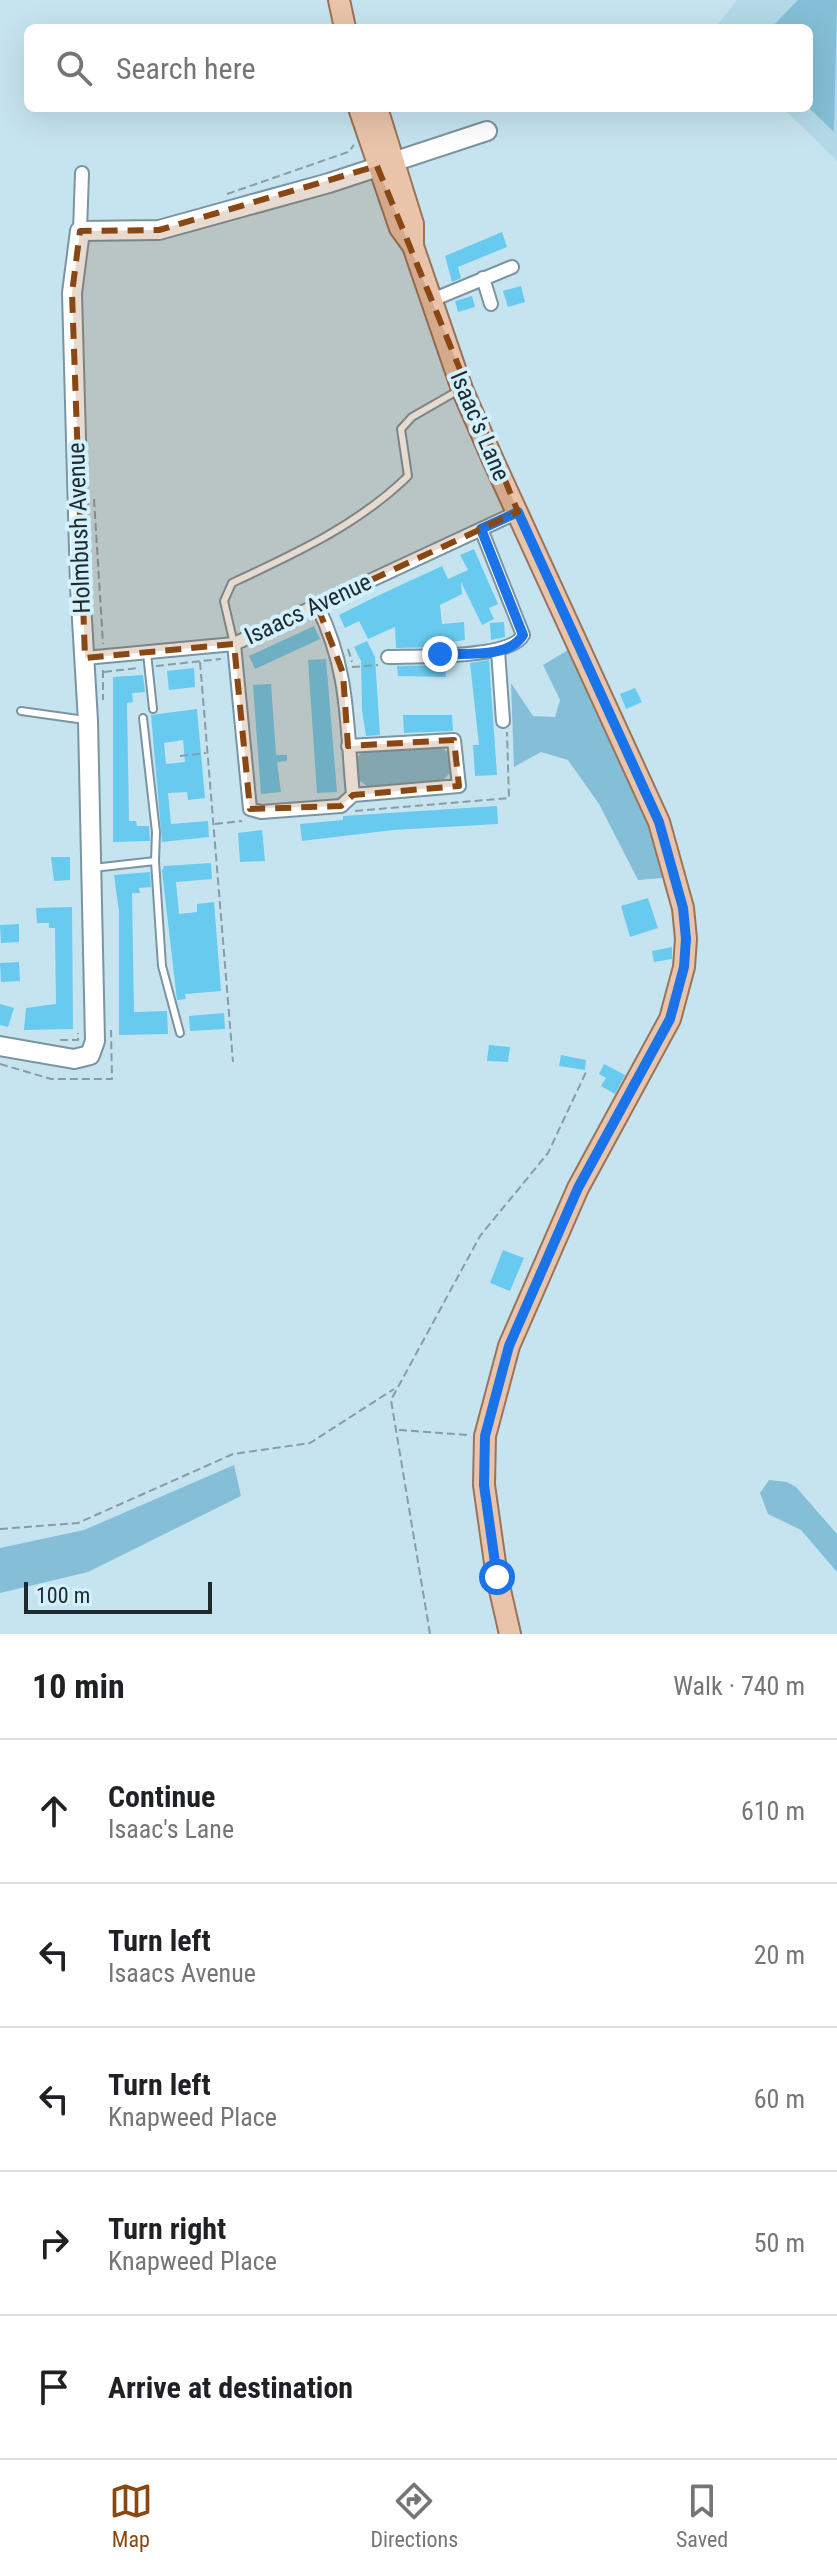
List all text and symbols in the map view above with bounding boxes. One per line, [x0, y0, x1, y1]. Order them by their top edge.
search box [24, 24, 813, 112]
icon: search [52, 46, 96, 90]
text: Search here [116, 51, 256, 86]
street label: Isaac's Lane [444, 367, 516, 485]
street label: Holmbush Avenue [62, 442, 96, 614]
street label: Isaacs Avenue [240, 567, 376, 651]
route end [422, 636, 458, 672]
route start [479, 1559, 515, 1595]
scale bar [24, 1578, 212, 1614]
text: 100 m [36, 1583, 90, 1608]
text: 10 min [32, 1666, 125, 1706]
text: Walk · 740 m [673, 1671, 805, 1701]
text: Continue [108, 1779, 215, 1814]
icon: ahead [32, 1789, 76, 1833]
text: 610 m [741, 1796, 805, 1826]
text: Isaac's Lane [108, 1814, 234, 1844]
text: Turn left [108, 1923, 211, 1958]
icon: left [32, 1933, 76, 1977]
text: 20 m [754, 1940, 805, 1970]
text: Isaacs Avenue [108, 1958, 256, 1988]
text: Turn left [108, 2067, 211, 2102]
icon: left [32, 2077, 76, 2121]
text: 60 m [754, 2084, 805, 2114]
text: Knapweed Place [108, 2102, 277, 2132]
text: Turn right [108, 2211, 226, 2246]
icon: right [32, 2221, 76, 2265]
text: 50 m [754, 2228, 805, 2258]
text: Knapweed Place [108, 2246, 277, 2276]
icon: arrive [32, 2365, 76, 2409]
text: Arrive at destination [108, 2370, 353, 2405]
tab: Map [109, 2479, 153, 2552]
tab: Directions [370, 2479, 458, 2552]
tab: Saved [676, 2479, 728, 2552]

